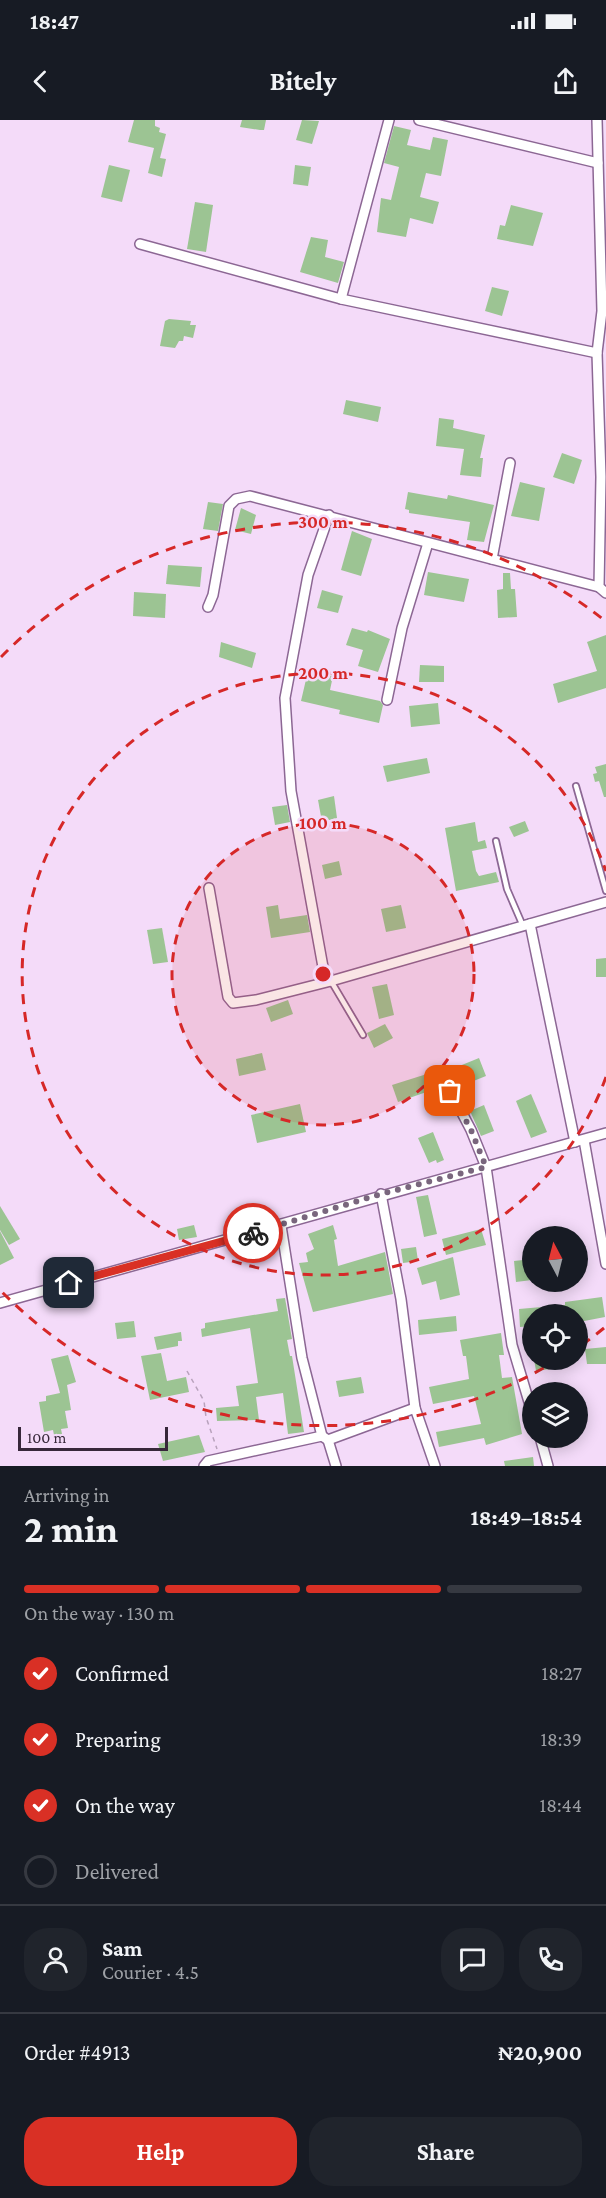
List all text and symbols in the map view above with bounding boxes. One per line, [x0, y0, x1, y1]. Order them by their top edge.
text: 18:47 [30, 9, 79, 34]
icon: back [24, 65, 57, 98]
icon: share [549, 65, 582, 98]
text: Bitely [270, 66, 336, 96]
text: 300 m [298, 512, 348, 532]
text: 200 m [298, 663, 349, 683]
text: 100 m [299, 813, 347, 833]
centre of rings [313, 964, 333, 984]
pin [424, 1065, 475, 1116]
icon: bag [433, 1074, 466, 1107]
courier [223, 1203, 283, 1263]
icon: bike [237, 1217, 270, 1250]
north arrow [522, 1226, 588, 1292]
map controls [522, 1226, 588, 1448]
pin [43, 1257, 94, 1308]
icon: home [52, 1266, 85, 1299]
button: locate [522, 1304, 588, 1370]
button: layers [522, 1382, 588, 1448]
scale bar [18, 1424, 168, 1452]
text: 100 m [27, 1429, 66, 1446]
text: Arriving in [24, 1484, 109, 1506]
text: 18:49–18:54 [471, 1505, 582, 1530]
text: 2 min [24, 1507, 118, 1550]
text: On the way · 130 m [24, 1602, 174, 1624]
icon: check [24, 1657, 57, 1690]
text: Confirmed [75, 1661, 169, 1686]
text: 18:27 [542, 1662, 582, 1684]
icon: check [24, 1723, 57, 1756]
text: Preparing [75, 1727, 161, 1752]
text: 18:39 [540, 1728, 582, 1750]
icon: check [24, 1789, 57, 1822]
text: On the way [75, 1793, 175, 1818]
text: 18:44 [540, 1794, 582, 1816]
text: Delivered [75, 1859, 159, 1884]
button: person [24, 1928, 87, 1991]
button: chat [441, 1928, 504, 1991]
button: phone [519, 1928, 582, 1991]
text: Sam [102, 1936, 142, 1961]
text: Courier · 4.5 [102, 1961, 199, 1983]
text: Order #4913 [24, 2040, 131, 2065]
text: ₦20,900 [498, 2040, 582, 2065]
button: Help [24, 2117, 297, 2186]
button: Share [309, 2117, 582, 2186]

